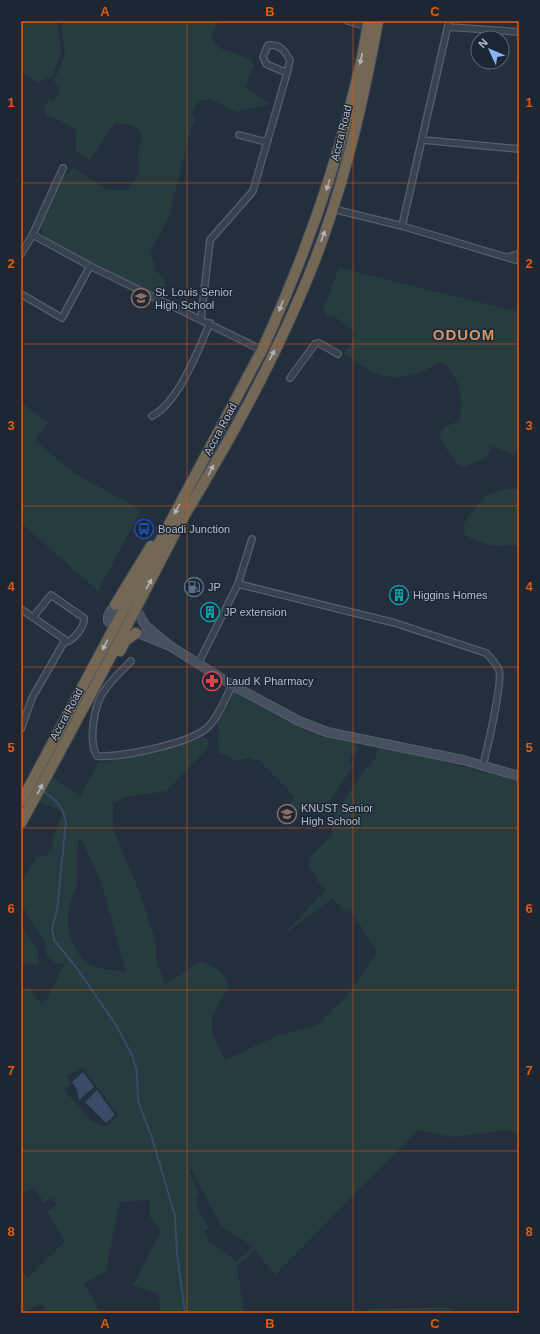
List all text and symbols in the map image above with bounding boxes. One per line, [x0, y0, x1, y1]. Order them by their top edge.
text: A [100, 4, 110, 19]
text: B [265, 4, 275, 19]
text: C [430, 4, 440, 19]
north arrow [470, 30, 510, 70]
text: N [476, 36, 490, 50]
one-way arrow [357, 53, 363, 65]
text: 1 [7, 95, 15, 110]
text: 1 [525, 95, 533, 110]
street label: Accra Road [328, 104, 354, 162]
one-way arrow [325, 179, 331, 191]
one-way arrow [320, 230, 326, 242]
text: 2 [7, 256, 15, 271]
text: 2 [525, 256, 533, 271]
place label: St. Louis Senior High School [155, 286, 233, 311]
school or university icon: St. Louis Senior High School [130, 287, 152, 309]
one-way arrow [278, 301, 284, 313]
district label: ODUOM [433, 326, 495, 343]
one-way arrow [269, 350, 275, 361]
street label: Accra Road [201, 401, 239, 457]
text: 3 [7, 418, 15, 433]
text: 3 [525, 418, 533, 433]
one-way arrow [208, 465, 214, 476]
one-way arrow [173, 503, 180, 514]
bus stop icon: Boadi Junction [133, 518, 155, 540]
place label: Boadi Junction [158, 523, 230, 535]
fuel station icon: JP [183, 576, 205, 598]
text: 4 [7, 579, 15, 594]
one-way arrow [145, 579, 152, 590]
text: 4 [525, 579, 533, 594]
place label: JP [208, 581, 221, 593]
building icon: Higgins Homes [388, 584, 410, 606]
place label: Higgins Homes [413, 589, 488, 601]
building icon: JP extension [199, 601, 221, 623]
place label: JP extension [224, 606, 287, 618]
one-way arrow [101, 640, 108, 651]
pharmacy icon: Laud K Pharmacy [201, 670, 223, 692]
place label: Laud K Pharmacy [226, 675, 314, 687]
street label: Accra Road [47, 686, 85, 742]
text: 5 [7, 740, 15, 755]
text: 5 [525, 740, 533, 755]
one-way arrow [37, 783, 43, 795]
place label: KNUST Senior High School [301, 802, 373, 827]
school or university icon: KNUST Senior High School [276, 803, 298, 825]
text: 6 [7, 901, 15, 916]
text: 6 [525, 901, 533, 916]
text: 7 [7, 1063, 15, 1078]
text: 7 [525, 1063, 533, 1078]
text: 8 [7, 1224, 15, 1239]
text: 8 [525, 1224, 533, 1239]
text: A [100, 1316, 110, 1331]
text: B [265, 1316, 275, 1331]
text: C [430, 1316, 440, 1331]

